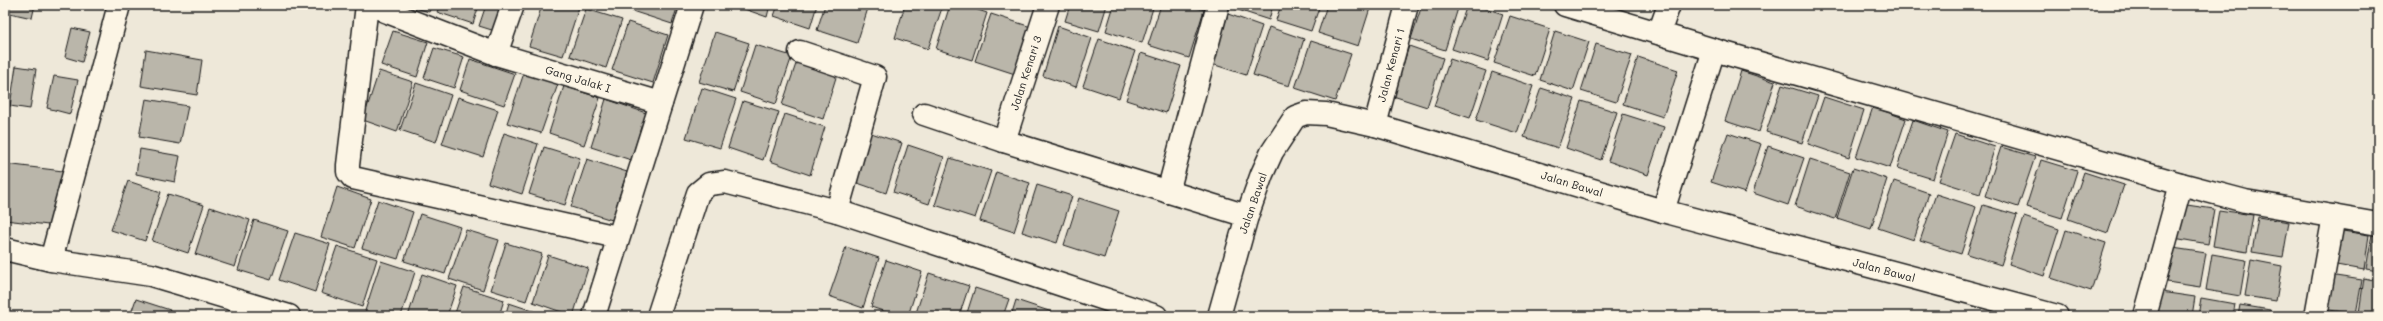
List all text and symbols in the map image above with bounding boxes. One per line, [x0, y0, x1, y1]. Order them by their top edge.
street label: Jalan Kenari 1 [1373, 26, 1408, 103]
street label: Jalan Kenari 3 [1006, 33, 1045, 112]
street label: Gang Jalak I [544, 61, 613, 96]
street label: Jalan Bawal [1539, 167, 1605, 200]
street label: Jalan Bawal [1235, 170, 1270, 236]
street label: Jalan Bawal [1851, 254, 1917, 285]

